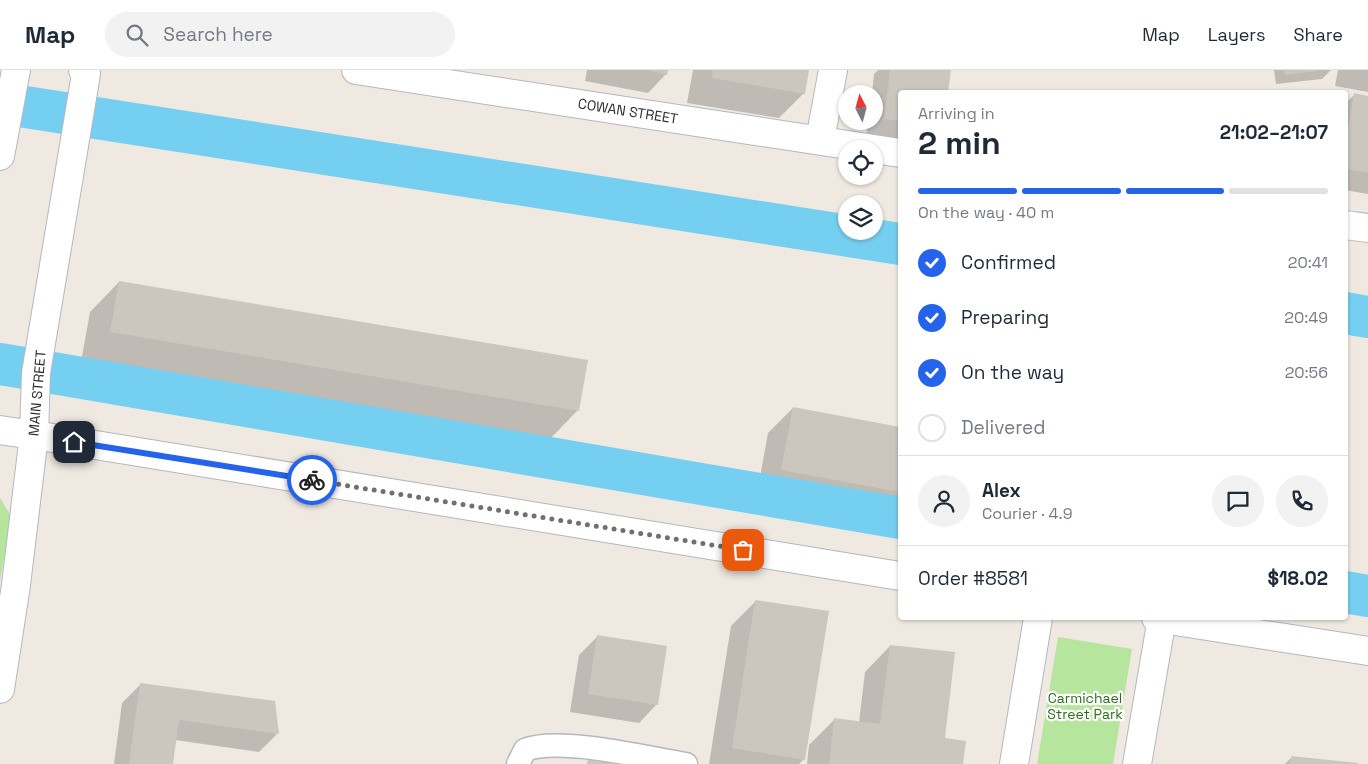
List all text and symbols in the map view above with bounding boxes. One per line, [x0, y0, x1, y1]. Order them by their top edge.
search box [105, 12, 455, 57]
text: Map [25, 19, 75, 50]
icon: search [123, 21, 151, 49]
text: Search here [163, 22, 273, 47]
text: Map [1142, 23, 1180, 46]
text: Layers [1208, 23, 1265, 46]
text: Share [1293, 23, 1343, 46]
north arrow [838, 85, 882, 130]
map controls [838, 85, 883, 240]
street label: COWAN STREET [577, 94, 679, 128]
text: Arriving in [918, 103, 995, 124]
text: 21:02–21:07 [1220, 120, 1328, 145]
text: 2 min [918, 123, 1001, 163]
button: locate [838, 140, 883, 185]
button: layers [838, 195, 883, 240]
text: On the way · 40 m [918, 202, 1054, 223]
icon: check [918, 249, 946, 277]
text: Confirmed [961, 250, 1056, 275]
text: 20:41 [1288, 252, 1328, 273]
icon: check [918, 304, 946, 332]
text: Preparing [961, 305, 1049, 330]
text: 20:49 [1284, 307, 1328, 328]
street label: MAIN STREET [24, 349, 50, 437]
icon: check [918, 359, 946, 387]
text: On the way [961, 360, 1064, 385]
text: 20:56 [1285, 362, 1328, 383]
text: Delivered [961, 415, 1046, 440]
pin [53, 421, 95, 463]
icon: home [60, 428, 88, 456]
courier [287, 455, 337, 505]
icon: bike [298, 466, 326, 494]
button: person [918, 475, 970, 527]
button: chat [1212, 475, 1264, 527]
button: phone [1276, 475, 1328, 527]
text: Alex [982, 478, 1021, 503]
text: Courier · 4.9 [982, 503, 1072, 524]
pin [722, 529, 764, 571]
icon: bag [729, 536, 757, 564]
text: Order #8581 [918, 566, 1028, 591]
text: $18.02 [1267, 566, 1328, 591]
park label: Carmichael Street Park [1047, 689, 1123, 723]

